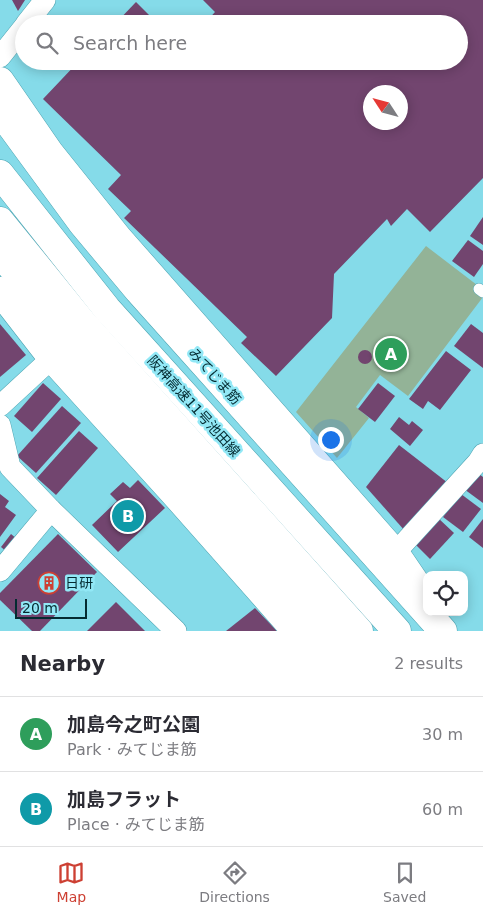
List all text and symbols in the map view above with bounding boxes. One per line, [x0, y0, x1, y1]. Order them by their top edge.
search box [15, 15, 468, 70]
icon: search [33, 29, 61, 57]
text: Search here [73, 32, 187, 54]
north arrow [363, 85, 408, 130]
pin: A [375, 335, 407, 373]
street label: みてじま筋 [186, 345, 244, 407]
street label: 阪神高速11号池田線 [145, 352, 243, 460]
your location [318, 427, 344, 453]
pin: B [112, 497, 144, 535]
building icon: 日研 [37, 571, 61, 595]
map controls [423, 571, 468, 616]
button: locate [423, 571, 468, 616]
place label: 日研 [65, 575, 93, 591]
scale bar [15, 596, 88, 619]
text: 20 m [22, 600, 58, 616]
text: Nearby [20, 652, 105, 676]
text: 2 results [394, 654, 463, 673]
text: 加島今之町公園 [67, 713, 200, 735]
text: A [30, 725, 42, 744]
text: 30 m [422, 725, 463, 744]
text: Park · みてじま筋 [67, 740, 197, 759]
text: 加島フラット [67, 788, 181, 810]
text: B [30, 800, 42, 819]
text: 60 m [422, 800, 463, 819]
text: Place · みてじま筋 [67, 815, 205, 834]
tab: Map [57, 859, 86, 905]
tab: Directions [199, 859, 270, 905]
tab: Saved [383, 859, 426, 905]

